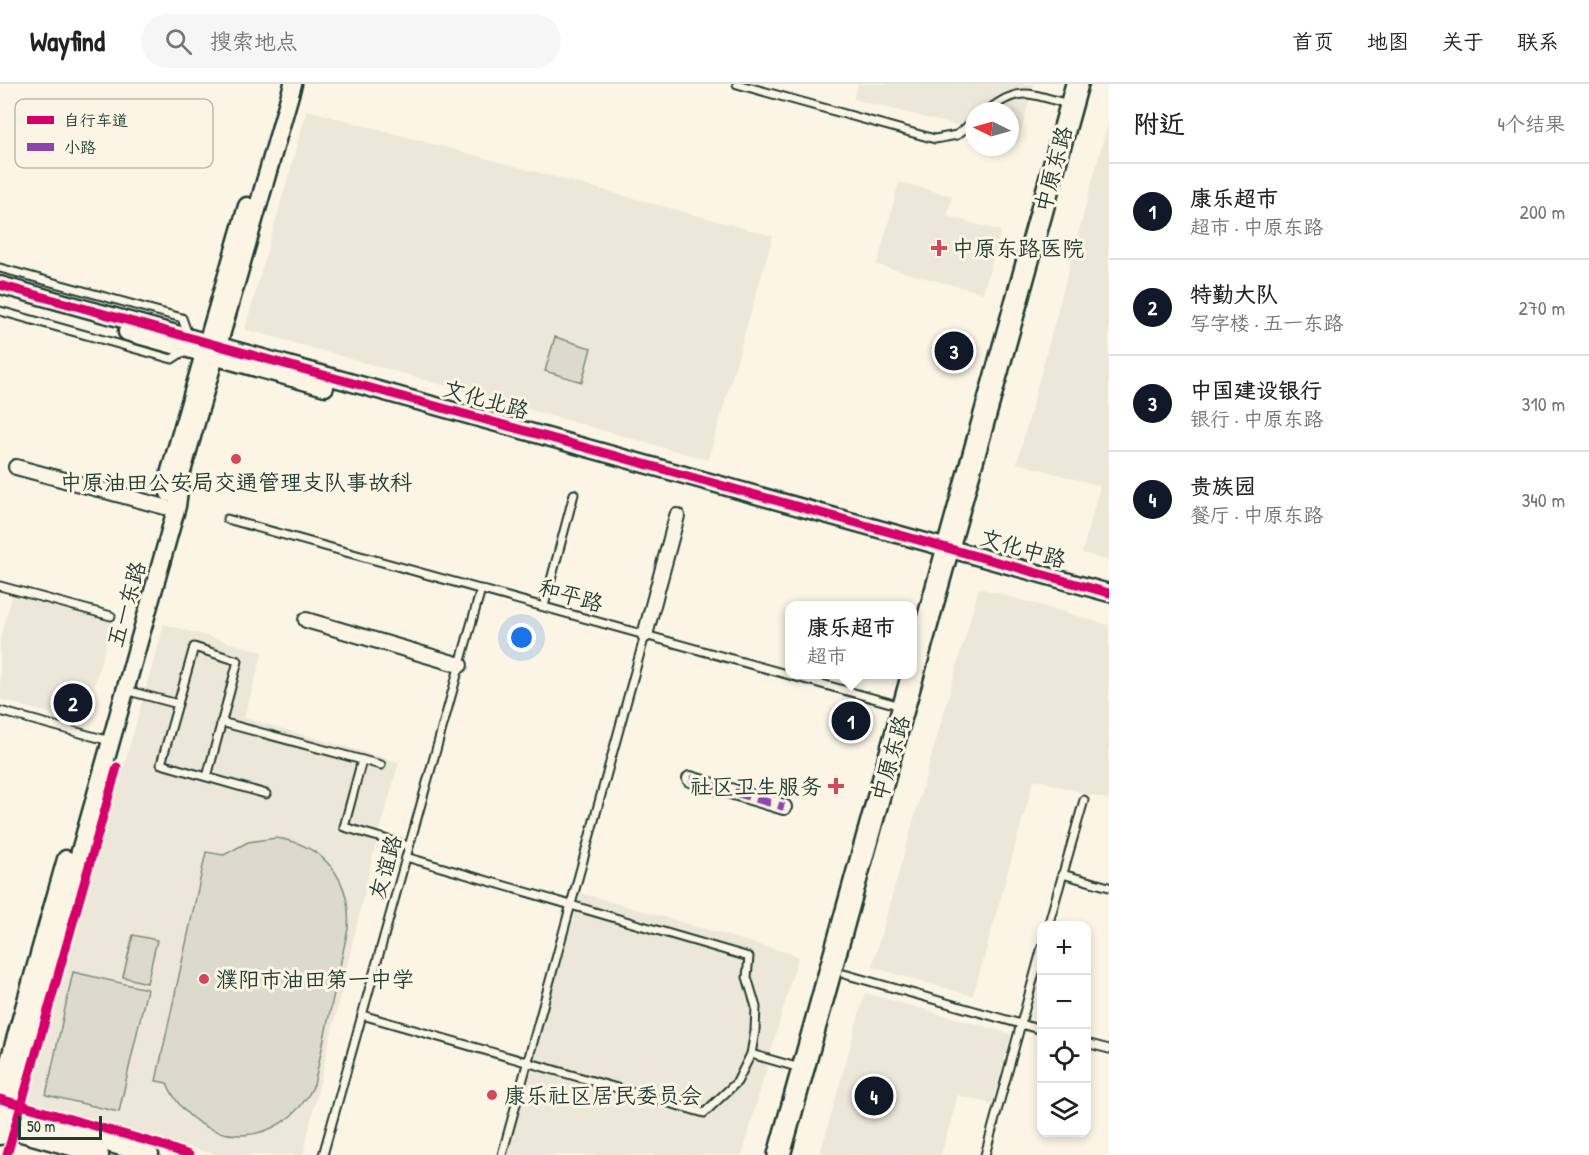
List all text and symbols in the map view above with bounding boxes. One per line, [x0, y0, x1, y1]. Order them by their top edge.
search box [141, 14, 561, 68]
text: Wayfind [30, 22, 105, 60]
icon: search [162, 25, 195, 58]
text: 搜索地点 [210, 26, 298, 56]
text: 首页 [1292, 27, 1334, 56]
text: 地图 [1367, 27, 1409, 56]
text: 关于 [1442, 27, 1484, 56]
text: 联系 [1517, 27, 1559, 56]
legend [15, 99, 213, 168]
north arrow [965, 102, 1019, 156]
text: 附近 [1133, 106, 1185, 141]
text: 自行车道 [64, 109, 128, 131]
text: 4个结果 [1498, 110, 1565, 137]
street label: 中原东路 [1027, 123, 1079, 215]
text: 小路 [64, 136, 96, 158]
text: 康乐超市 [1190, 183, 1278, 213]
text: 1 [1149, 198, 1156, 225]
text: 200 m [1520, 198, 1565, 225]
text: 超市 · 中原东路 [1190, 213, 1323, 240]
place label: 中原东路医院 [952, 233, 1084, 263]
marker: 中原东路医院 [930, 239, 948, 257]
text: 特勤大队 [1190, 279, 1278, 309]
text: 2 [1148, 294, 1157, 321]
text: 270 m [1519, 294, 1565, 321]
text: 写字楼 · 五一东路 [1190, 309, 1343, 336]
pin: 3 [934, 328, 974, 374]
street label: 文化北路 [440, 372, 532, 426]
text: 中国建设银行 [1190, 375, 1322, 405]
text: 3 [1148, 390, 1157, 417]
text: 310 m [1522, 390, 1565, 417]
text: 银行 · 中原东路 [1190, 405, 1323, 432]
marker: 中原油田公安局交通管理支队事故科 [229, 452, 243, 466]
place label: 中原油田公安局交通管理支队事故科 [60, 467, 412, 497]
text: 贵族园 [1190, 471, 1256, 501]
text: 4 [1149, 486, 1156, 513]
text: 340 m [1521, 486, 1565, 513]
text: 餐厅 · 中原东路 [1190, 501, 1323, 528]
street label: 文化中路 [977, 521, 1069, 575]
street label: 五一东路 [99, 558, 153, 650]
street label: 和平路 [535, 571, 607, 619]
popup [785, 601, 917, 679]
text: 康乐超市 [807, 612, 895, 642]
your location [507, 623, 536, 652]
text: 超市 [807, 642, 847, 669]
pin: 2 [54, 680, 92, 726]
pin: 1 [832, 698, 870, 744]
street label: 中原东路 [863, 712, 917, 804]
place label: 社区卫生服务 [690, 771, 822, 801]
marker: 社区卫生服务 [827, 777, 845, 795]
street label: 友谊路 [361, 831, 409, 903]
map controls [1037, 921, 1091, 1137]
button: + [1037, 921, 1091, 975]
place label: 濮阳市油田第一中学 [216, 964, 414, 994]
marker: 濮阳市油田第一中学 [197, 972, 211, 986]
button: − [1037, 975, 1091, 1029]
button: locate [1037, 1029, 1091, 1083]
pin: 4 [854, 1074, 894, 1118]
place label: 康乐社区居民委员会 [504, 1080, 702, 1110]
button: layers [1037, 1083, 1091, 1137]
marker: 康乐社区居民委员会 [485, 1088, 499, 1102]
scale bar [18, 1113, 102, 1140]
text: 50 m [27, 1115, 56, 1137]

